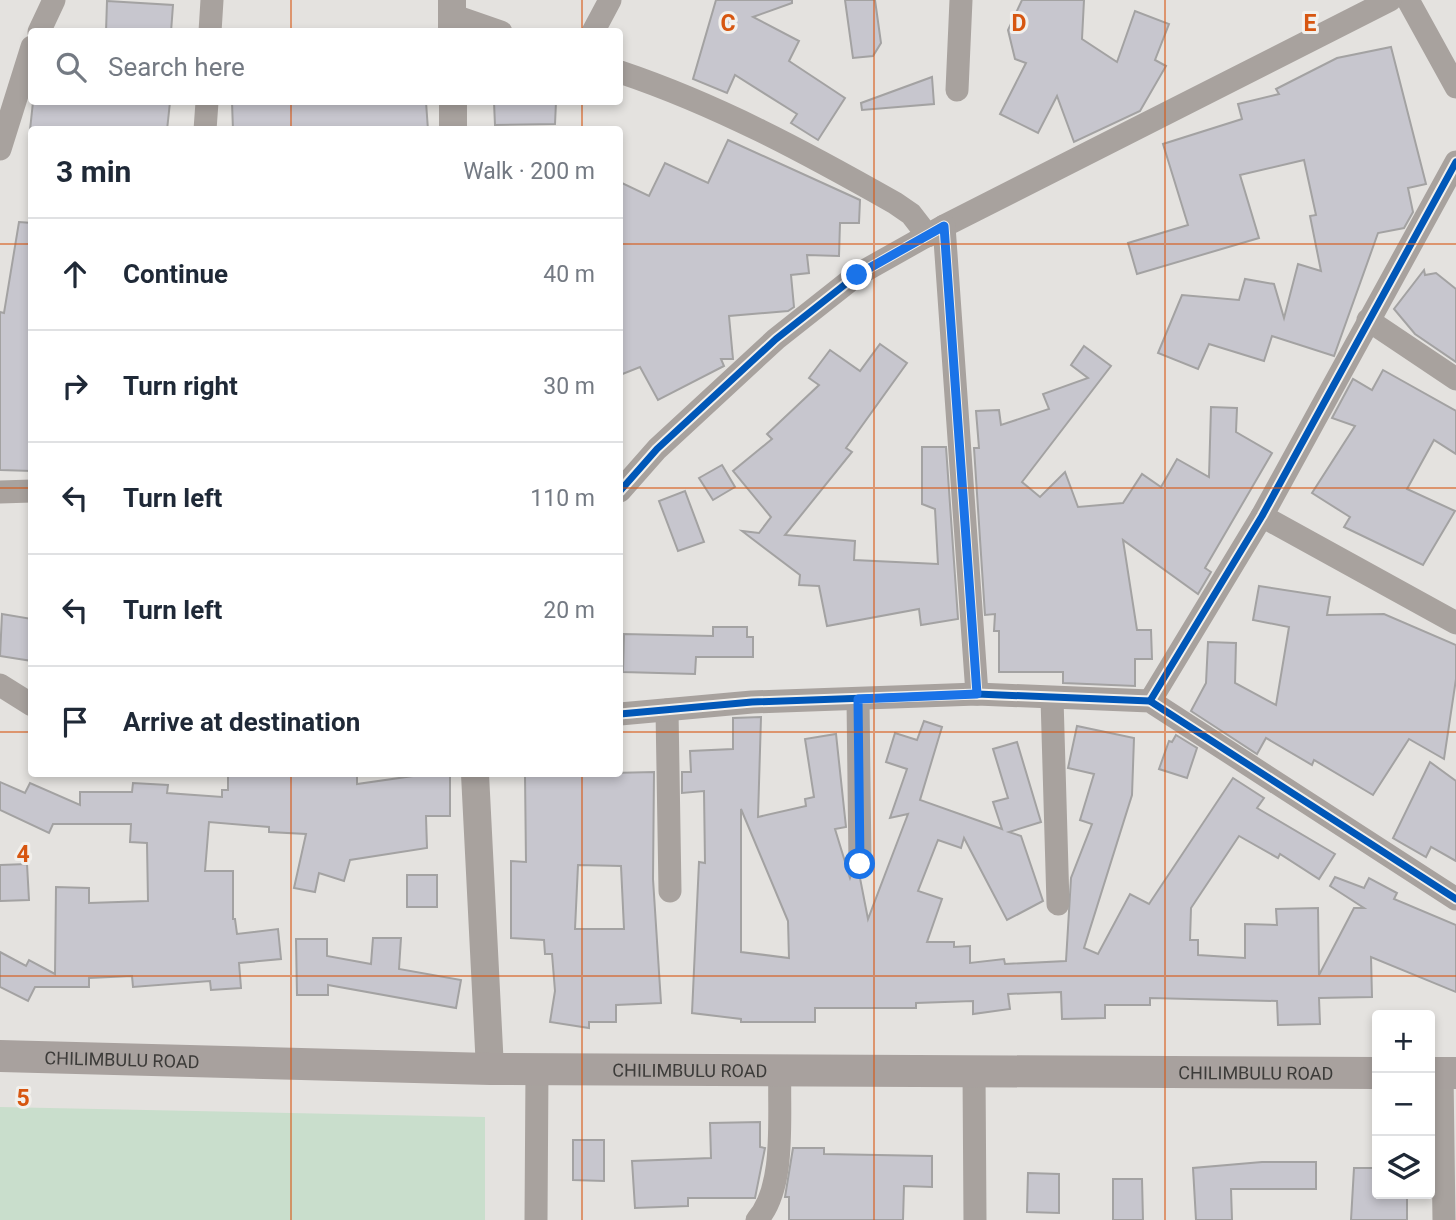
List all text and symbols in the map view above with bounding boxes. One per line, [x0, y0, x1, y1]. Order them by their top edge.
text: C [720, 10, 736, 37]
text: D [1012, 10, 1026, 37]
text: E [1304, 10, 1317, 37]
search box [28, 28, 623, 105]
icon: search [52, 48, 90, 86]
text: Search here [108, 52, 245, 82]
text: 3 min [56, 154, 131, 189]
text: Walk · 200 m [463, 158, 595, 185]
icon: ahead [56, 255, 94, 293]
text: Continue [123, 259, 228, 289]
route end [841, 259, 872, 290]
text: 40 m [543, 261, 595, 288]
icon: right [56, 367, 94, 405]
text: Turn right [123, 371, 238, 401]
text: 30 m [543, 373, 595, 400]
icon: left [56, 479, 94, 517]
text: Turn left [123, 483, 222, 513]
text: 110 m [530, 485, 595, 512]
icon: left [56, 591, 94, 629]
text: Turn left [123, 595, 222, 625]
text: 20 m [543, 597, 595, 624]
icon: arrive [56, 703, 94, 741]
text: Arrive at destination [123, 707, 360, 737]
text: 4 [16, 841, 30, 868]
route start [844, 848, 875, 879]
map controls [1372, 1010, 1435, 1199]
button: + [1372, 1010, 1435, 1073]
street label: CHILIMBULU ROAD [44, 1047, 200, 1072]
street label: CHILIMBULU ROAD [612, 1059, 767, 1081]
street label: CHILIMBULU ROAD [1178, 1062, 1333, 1083]
button: − [1372, 1073, 1435, 1136]
text: 5 [16, 1085, 30, 1112]
button: layers [1372, 1136, 1435, 1199]

